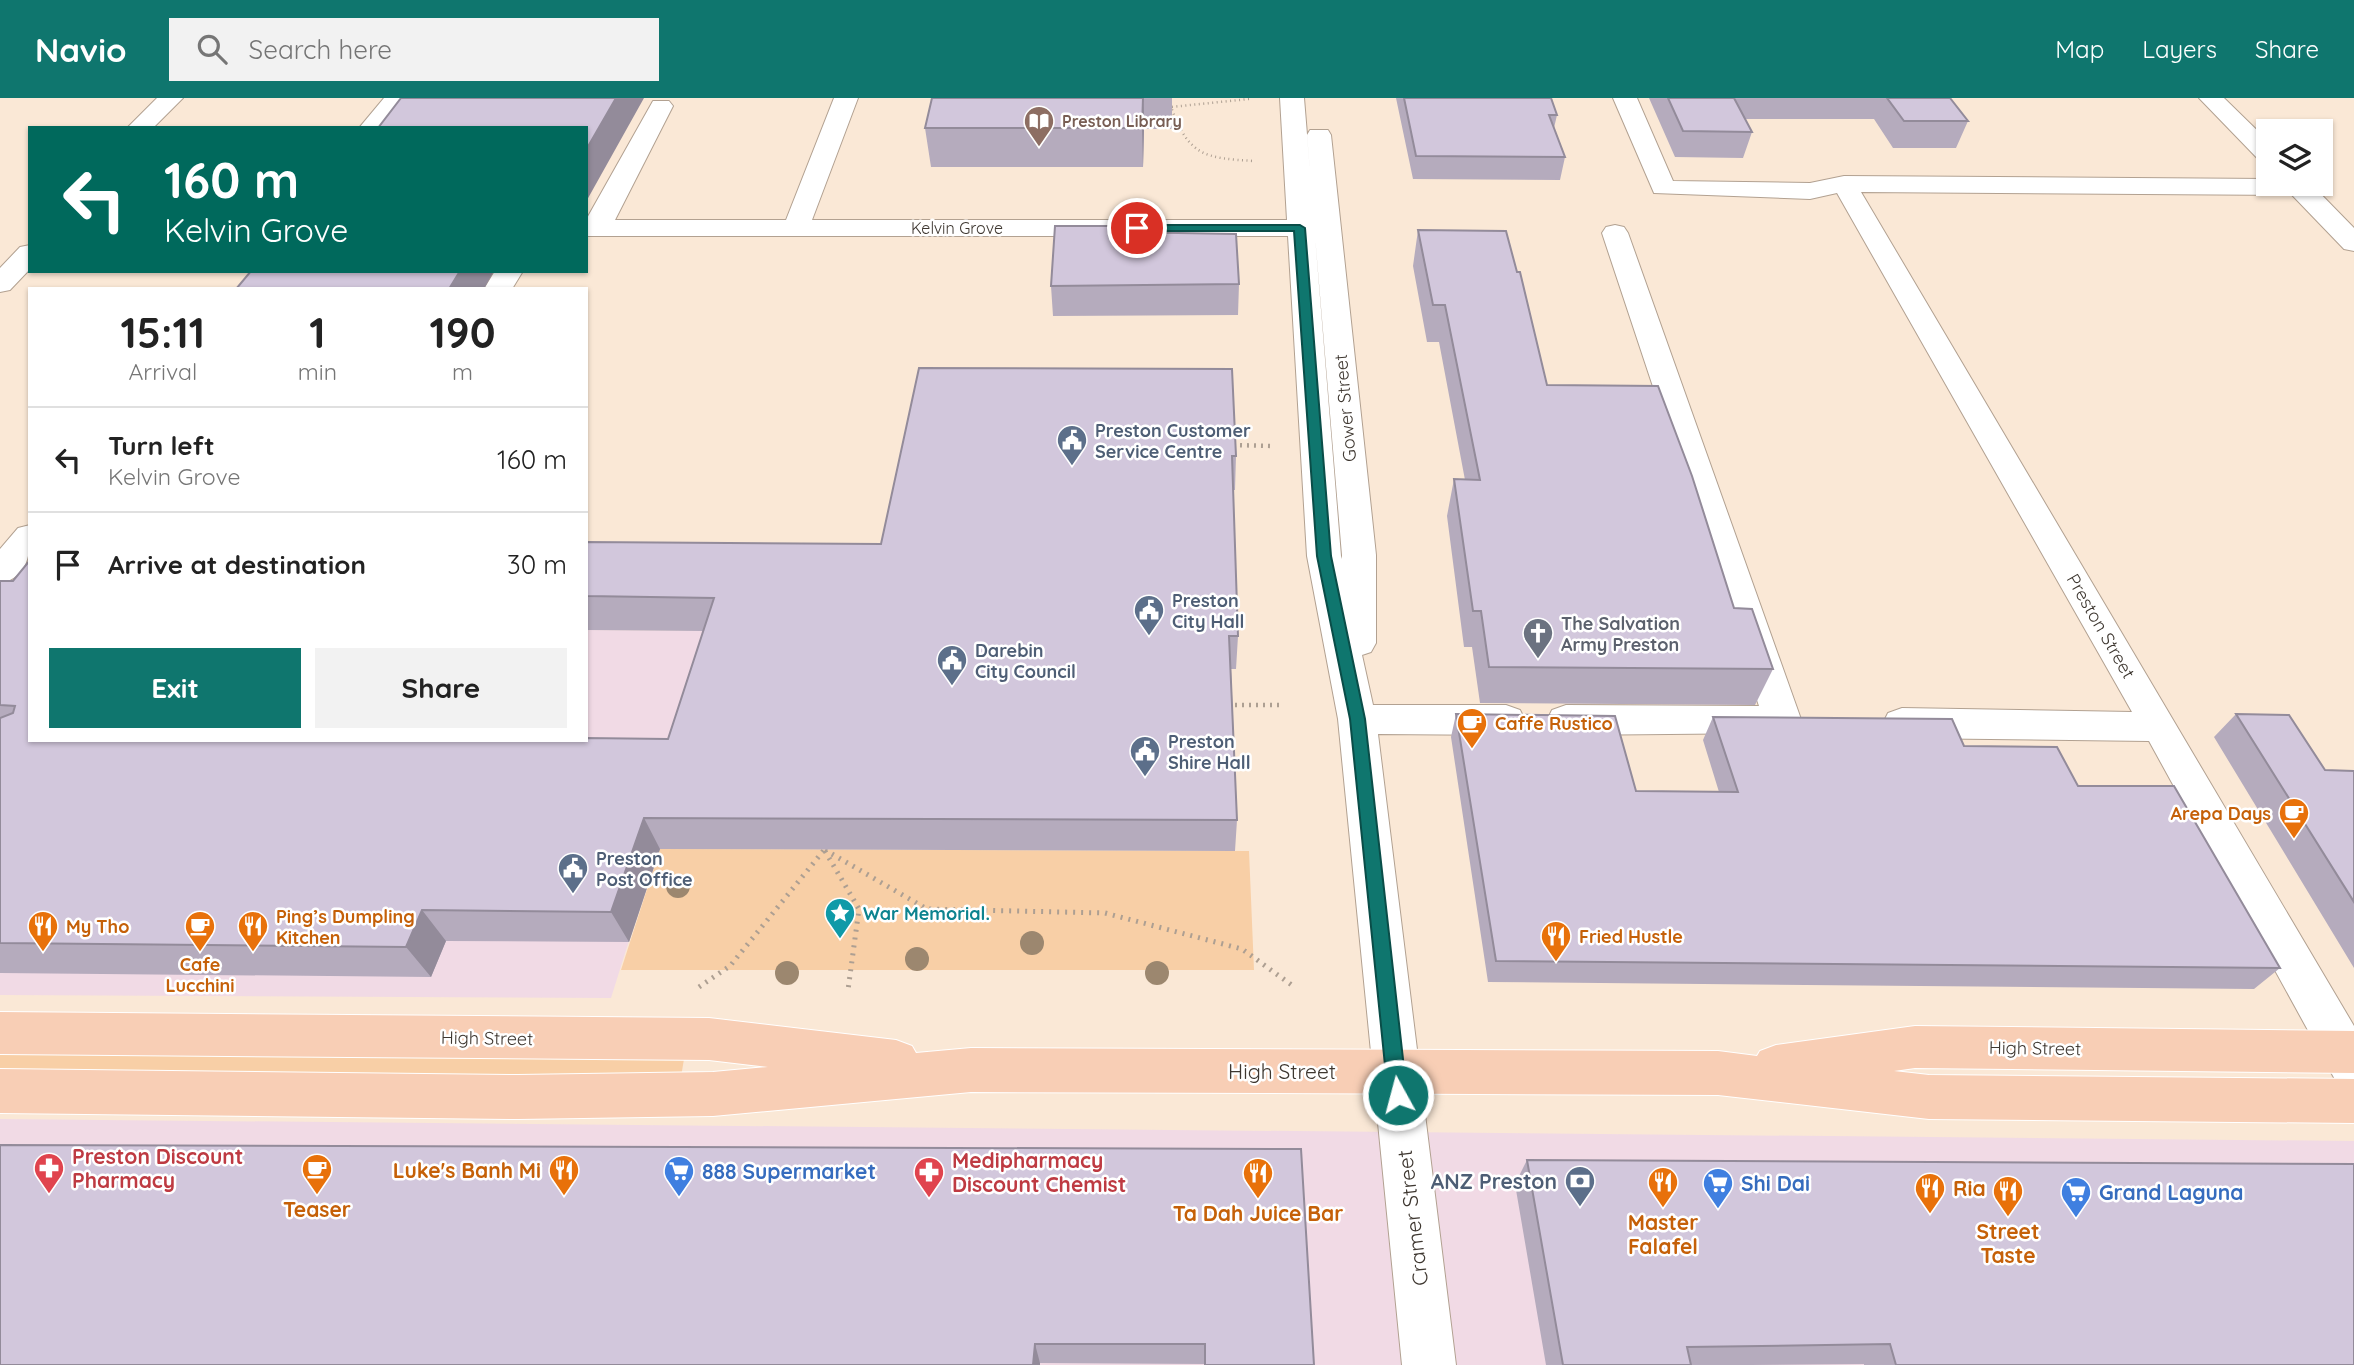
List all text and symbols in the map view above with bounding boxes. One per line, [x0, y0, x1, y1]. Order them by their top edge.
search box [169, 18, 659, 81]
text: Navio [35, 29, 127, 70]
icon: search [193, 30, 231, 68]
text: Search here [249, 33, 392, 66]
text: Map [2055, 34, 2104, 64]
text: Layers [2142, 34, 2217, 64]
text: Share [2255, 34, 2319, 64]
library icon: Preston Library [1022, 104, 1056, 148]
place label: Preston Library [1062, 111, 1182, 131]
map controls [2256, 119, 2333, 196]
button: layers [2256, 119, 2333, 196]
text: 160 m [164, 149, 299, 210]
icon: left [49, 154, 140, 245]
pin [1107, 198, 1167, 258]
icon: arrive [1118, 209, 1156, 247]
text: Kelvin Grove [164, 210, 348, 250]
street label: Kelvin Grove [911, 218, 1003, 238]
text: 15:11 [121, 306, 205, 359]
text: 1 [309, 306, 326, 359]
text: 190 [429, 306, 495, 359]
street label: Gower Street [1329, 353, 1361, 463]
text: Arrival [128, 357, 197, 386]
text: min [298, 357, 337, 386]
text: m [452, 357, 473, 386]
place label: Preston Customer Service Centre [1095, 419, 1251, 463]
public building icon: Preston Customer Service Centre [1055, 423, 1089, 467]
text: Turn left [108, 429, 215, 462]
icon: left [49, 441, 87, 479]
text: 160 m [497, 443, 567, 476]
text: Kelvin Grove [108, 462, 241, 491]
icon: arrive [49, 546, 87, 584]
text: Arrive at destination [108, 548, 366, 581]
text: 30 m [507, 548, 567, 581]
street label: Preston Street [2062, 569, 2140, 683]
place label: Preston City Hall [1172, 589, 1244, 633]
public building icon: Preston City Hall [1132, 593, 1166, 637]
place label: The Salvation Army Preston [1561, 612, 1680, 656]
church icon: The Salvation Army Preston [1521, 616, 1555, 660]
place label: Darebin City Council [975, 639, 1076, 683]
public building icon: Darebin City Council [935, 643, 969, 687]
button: Exit [49, 648, 301, 728]
button: Share [315, 648, 567, 728]
cafe icon: Caffe Rustico [1455, 706, 1489, 750]
place label: Caffe Rustico [1495, 712, 1613, 735]
place label: Preston Shire Hall [1168, 730, 1251, 774]
public building icon: Preston Shire Hall [1128, 734, 1162, 778]
cafe icon: Arepa Days [2277, 796, 2311, 840]
place label: Arepa Days [2171, 802, 2271, 825]
place label: Preston Post Office [596, 847, 693, 891]
public building icon: Preston Post Office [556, 851, 590, 895]
place icon: War Memorial. [823, 896, 857, 940]
place label: War Memorial. [863, 902, 990, 925]
place label: Ping’s Dumpling Kitchen [276, 905, 415, 949]
restaurant icon: My Tho [26, 909, 60, 953]
cafe icon: Cafe Lucchini [183, 909, 217, 953]
restaurant icon: Ping’s Dumpling Kitchen [236, 909, 270, 953]
place label: My Tho [66, 915, 129, 938]
restaurant icon: Fried Hustle [1539, 919, 1573, 963]
place label: Fried Hustle [1579, 925, 1683, 948]
place label: Cafe Lucchini [165, 953, 235, 997]
street label: High Street [441, 1026, 533, 1050]
street label: High Street [1989, 1036, 2081, 1060]
street label: High Street [1228, 1058, 1336, 1084]
position arrow [1361, 1058, 1435, 1132]
place label: Preston Discount Pharmacy [72, 1143, 243, 1193]
place label: Medipharmacy Discount Chemist [952, 1147, 1126, 1197]
street label: Cramer Street [1391, 1149, 1433, 1287]
pharmacy icon: Preston Discount Pharmacy [32, 1151, 66, 1195]
cafe icon: Teaser [300, 1152, 334, 1196]
restaurant icon: Luke's Banh Mi [547, 1153, 581, 1197]
supermarket icon: 888 Supermarket [662, 1154, 696, 1198]
pharmacy icon: Medipharmacy Discount Chemist [912, 1155, 946, 1199]
restaurant icon: Ta Dah Juice Bar [1241, 1156, 1275, 1200]
place label: Luke's Banh Mi [393, 1157, 541, 1183]
place label: 888 Supermarket [702, 1158, 876, 1184]
bank icon: ANZ Preston [1563, 1164, 1597, 1208]
restaurant icon: Master Falafel [1646, 1165, 1680, 1209]
supermarket icon: Shi Dai [1701, 1166, 1735, 1210]
place label: ANZ Preston [1431, 1168, 1557, 1194]
place label: Shi Dai [1741, 1170, 1810, 1196]
restaurant icon: Ria [1913, 1171, 1947, 1215]
restaurant icon: Street Taste [1991, 1174, 2025, 1218]
place label: Ria [1953, 1175, 1986, 1201]
supermarket icon: Grand Laguna [2059, 1175, 2093, 1219]
place label: Grand Laguna [2099, 1179, 2244, 1205]
place label: Teaser [283, 1196, 351, 1222]
place label: Ta Dah Juice Bar [1173, 1200, 1343, 1226]
place label: Master Falafel [1628, 1209, 1698, 1259]
place label: Street Taste [1976, 1218, 2040, 1268]

